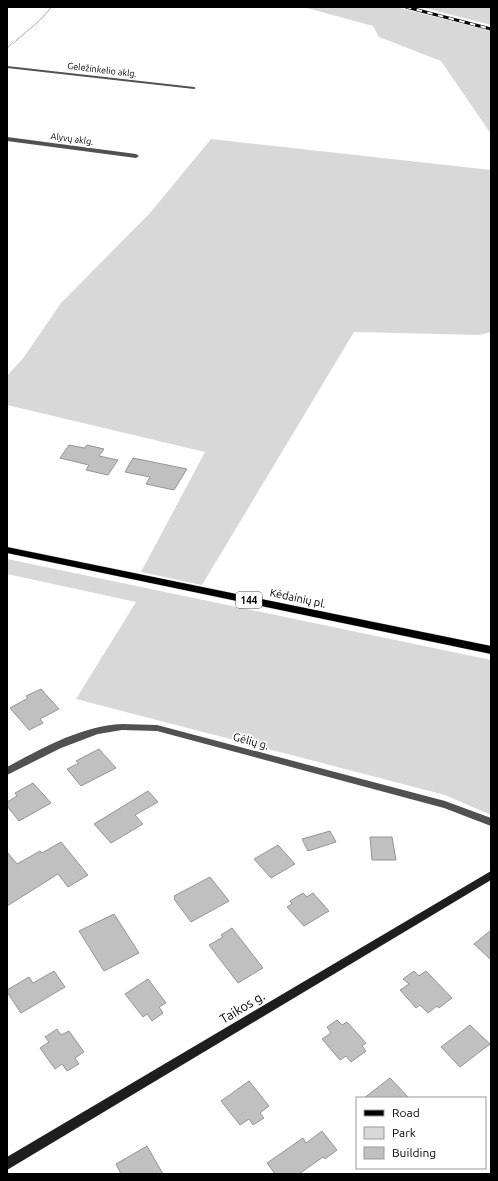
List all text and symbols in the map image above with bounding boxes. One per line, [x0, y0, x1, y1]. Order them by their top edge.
street label: Geležinkelio aklg. [67, 61, 137, 79]
street label: Alyvų aklg. [50, 131, 94, 147]
street label: Kėdainių pl. [269, 586, 327, 610]
road number: 144 [236, 592, 262, 608]
street label: Gėlių g. [232, 730, 270, 752]
street label: Taikos g. [217, 988, 267, 1026]
legend [356, 1097, 486, 1169]
text: Road [392, 1106, 420, 1119]
text: Park [392, 1126, 416, 1139]
text: Building [392, 1146, 436, 1159]

